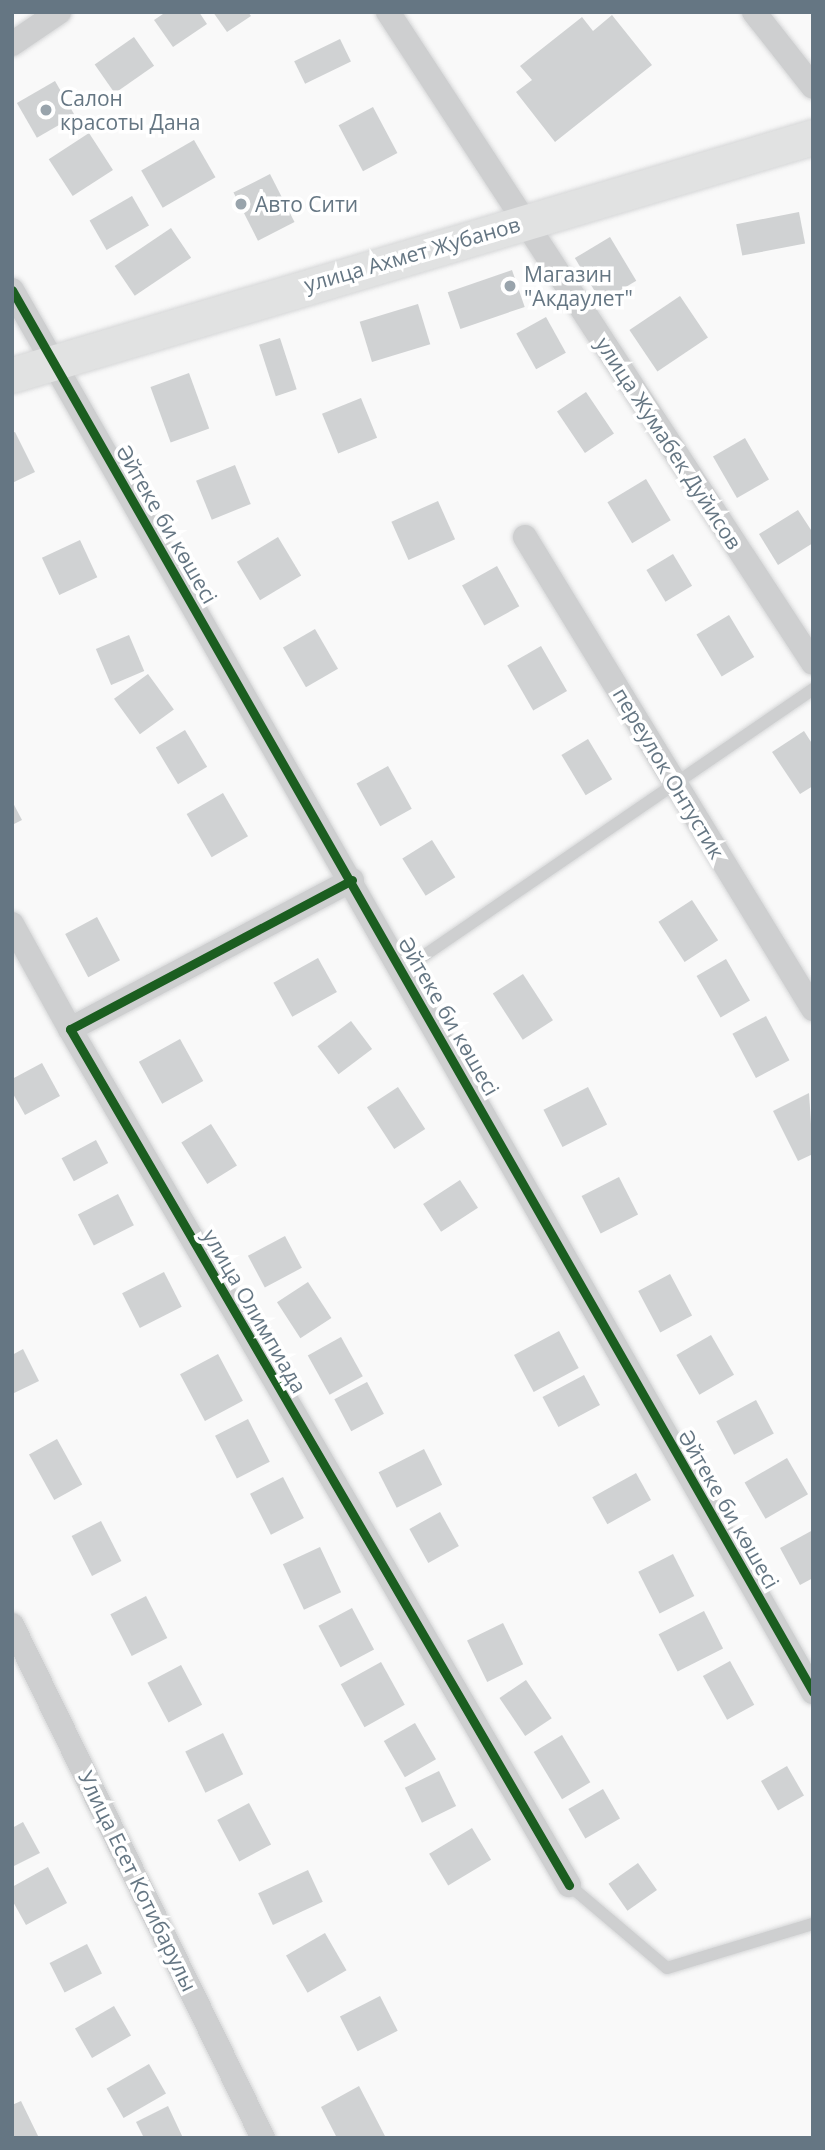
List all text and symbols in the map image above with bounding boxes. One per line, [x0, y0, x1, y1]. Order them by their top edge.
place label: Салон красоты Дана [60, 85, 201, 135]
marker: Салон красоты Дана [38, 102, 54, 118]
place label: Авто Сити [255, 191, 358, 217]
marker: Авто Сити [233, 196, 249, 212]
street label: улица Ахмет Жубанов [301, 211, 523, 297]
place label: Магазин "Акдаулет" [524, 261, 633, 311]
marker: Магазин "Акдаулет" [502, 278, 518, 294]
street label: улица Жумабек Дуйисов [591, 332, 747, 554]
street label: Әйтеке би көшесі [111, 440, 223, 608]
street label: переулок Онтустик [608, 683, 730, 863]
street label: Әйтеке би көшесі [393, 932, 505, 1100]
street label: улица Олимпиада [198, 1225, 312, 1397]
street label: Әйтеке би көшесі [673, 1425, 785, 1593]
street label: Улица Есет Котибарулы [74, 1767, 202, 1995]

